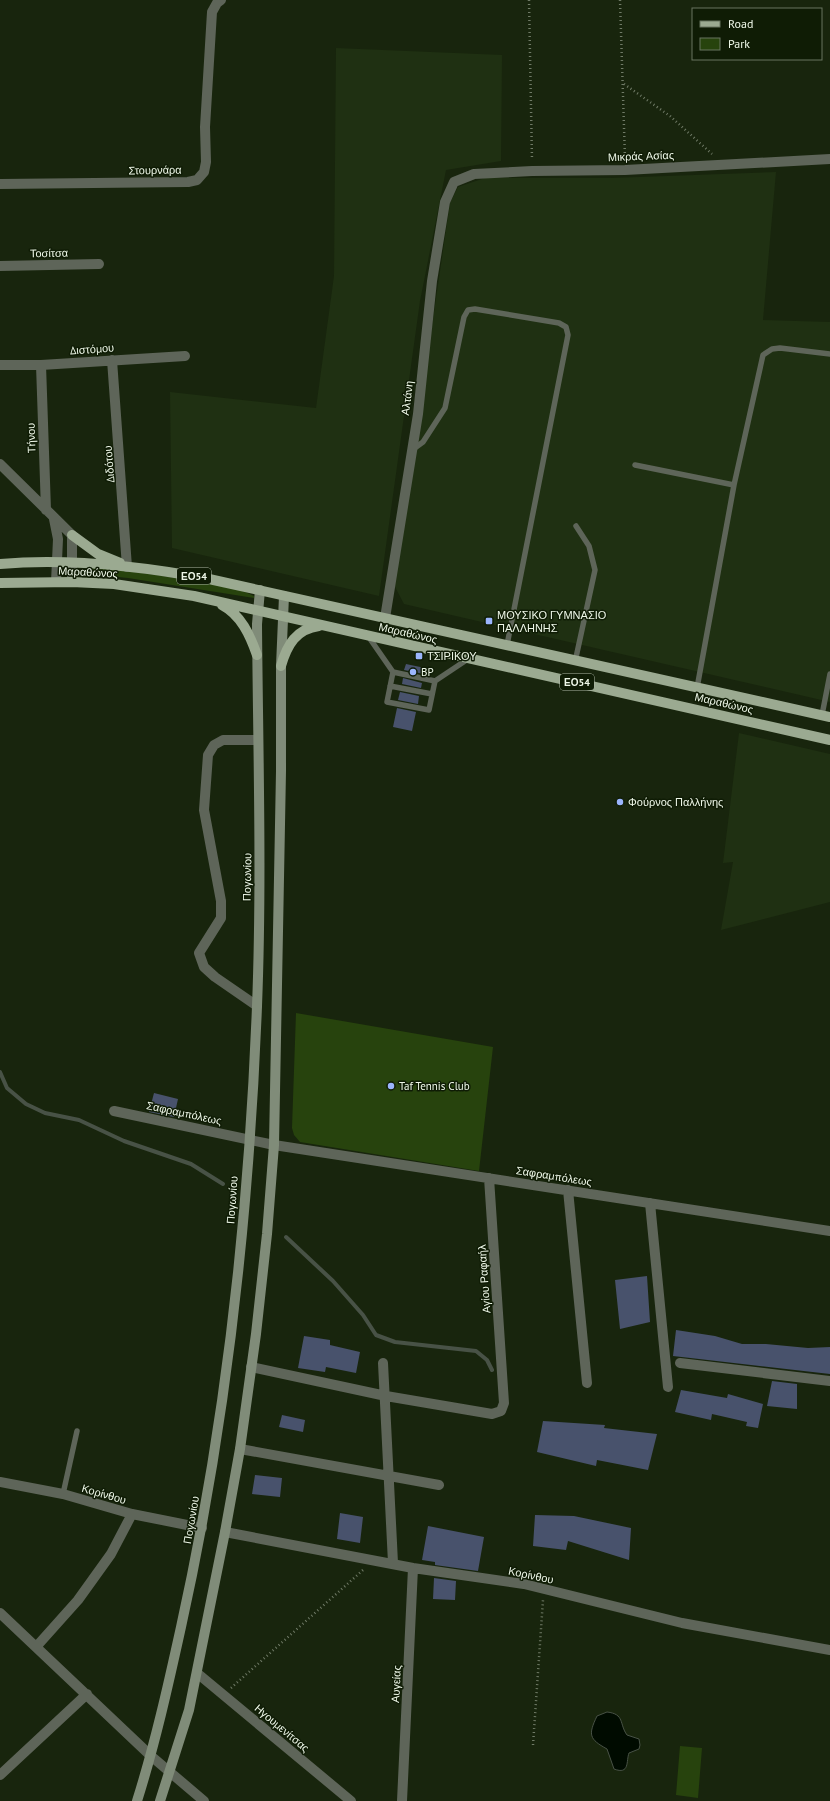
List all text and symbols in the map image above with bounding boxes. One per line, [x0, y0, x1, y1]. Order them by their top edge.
legend [692, 8, 822, 60]
text: Road [728, 16, 753, 31]
text: Park [728, 36, 750, 51]
street label: Μικράς Ασίας [608, 148, 674, 164]
street label: Στουρνάρα [128, 163, 182, 177]
street label: Τοσίτσα [30, 246, 69, 260]
street label: Διστόμου [69, 340, 115, 358]
street label: Αλτάνη [398, 380, 416, 416]
street label: Τήνου [23, 423, 39, 453]
street label: Διδότου [100, 445, 118, 483]
street label: Μαραθώνος [58, 563, 118, 581]
road number: ΕΟ54 [177, 568, 211, 584]
place label: ΜΟΥΣΙΚΟ ΓΥΜΝΑΣΙΟ ΠΑΛΛΗΝΗΣ [497, 608, 607, 635]
marker: ΜΟΥΣΙΚΟ ΓΥΜΝΑΣΙΟ ΠΑΛΛΗΝΗΣ [484, 616, 494, 626]
street label: Μαραθώνος [377, 619, 439, 647]
place label: ΤΣΙΡΙΚΟΥ [427, 649, 477, 663]
marker: ΤΣΙΡΙΚΟΥ [414, 651, 424, 661]
place label: BP [421, 665, 434, 679]
marker: BP [408, 667, 418, 677]
road number: ΕΟ54 [560, 674, 594, 690]
street label: Μαραθώνος [693, 689, 755, 717]
place label: Φούρνος Παλλήνης [628, 795, 723, 809]
marker: Φούρνος Παλλήνης [615, 797, 625, 807]
street label: Πογωνίου [240, 853, 254, 901]
place label: Taf Tennis Club [399, 1079, 470, 1093]
marker: Taf Tennis Club [386, 1081, 396, 1091]
street label: Σαφραμπόλεως [145, 1098, 223, 1128]
street label: Σαφραμπόλεως [515, 1163, 593, 1189]
street label: Πογωνίου [223, 1175, 241, 1225]
street label: Αγίου Ραφαήλ [475, 1244, 493, 1314]
street label: Κορίνθου [80, 1481, 128, 1507]
street label: Πογωνίου [180, 1495, 202, 1545]
street label: Κορίνθου [507, 1563, 555, 1587]
street label: Αυγείας [388, 1665, 404, 1703]
street label: Ηγουμενίτσας [252, 1701, 312, 1755]

